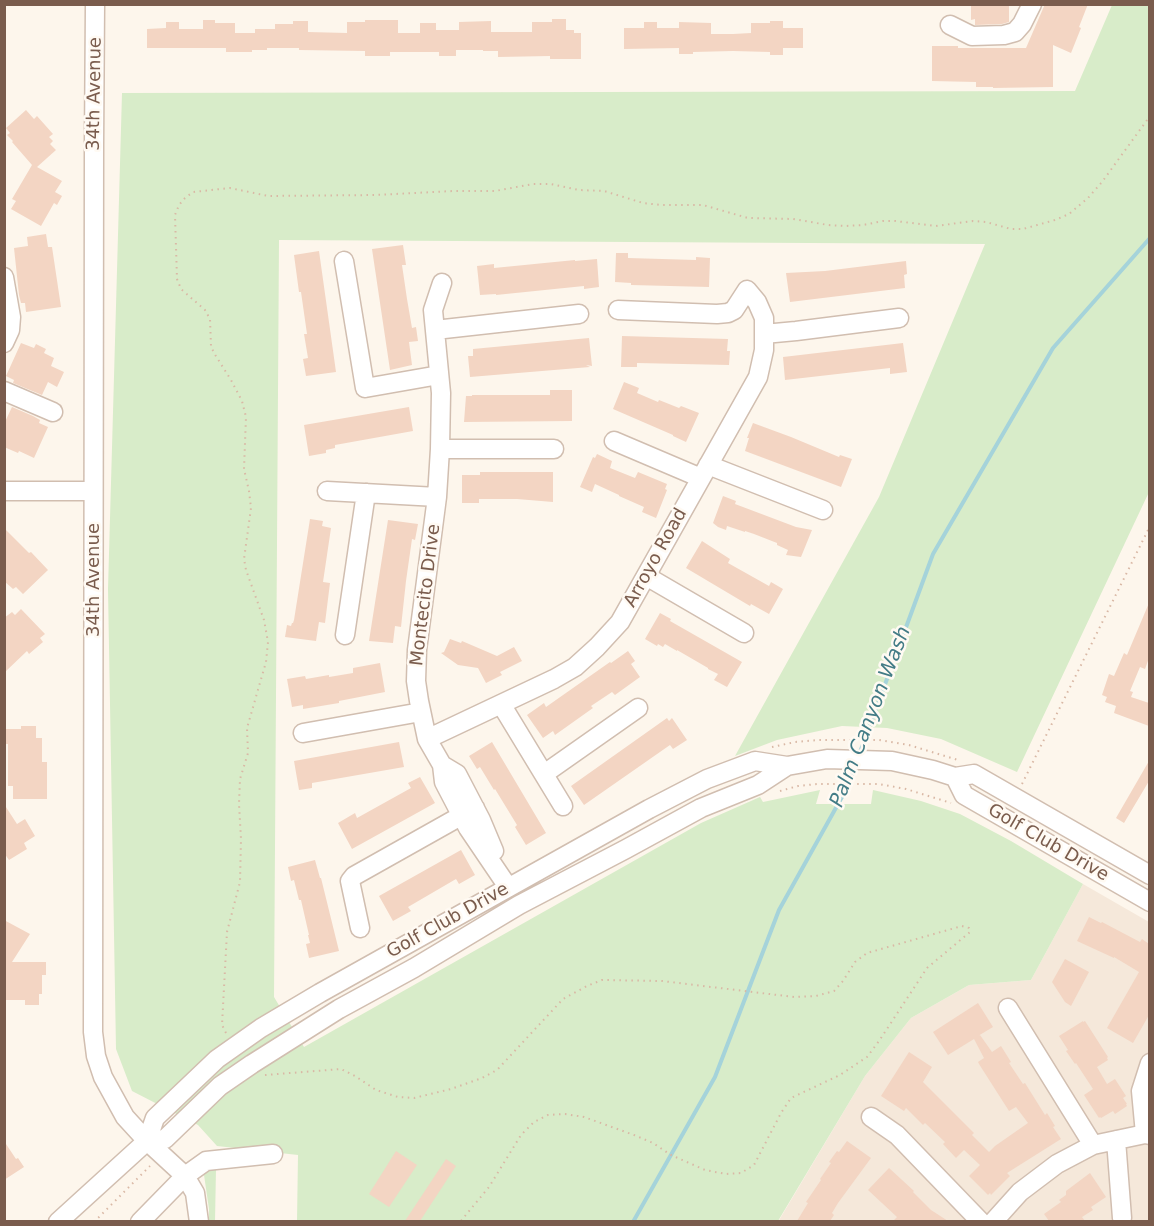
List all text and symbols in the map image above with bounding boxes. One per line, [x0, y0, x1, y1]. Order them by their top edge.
street label: 34th Avenue [83, 37, 107, 151]
street label: Arroyo Road [620, 505, 692, 611]
street label: 34th Avenue [83, 523, 105, 637]
street label: Montecito Drive [407, 523, 445, 667]
water label: Palm Canyon Wash [825, 623, 917, 811]
street label: Golf Club Drive [984, 800, 1112, 886]
street label: Golf Club Drive [383, 879, 513, 963]

